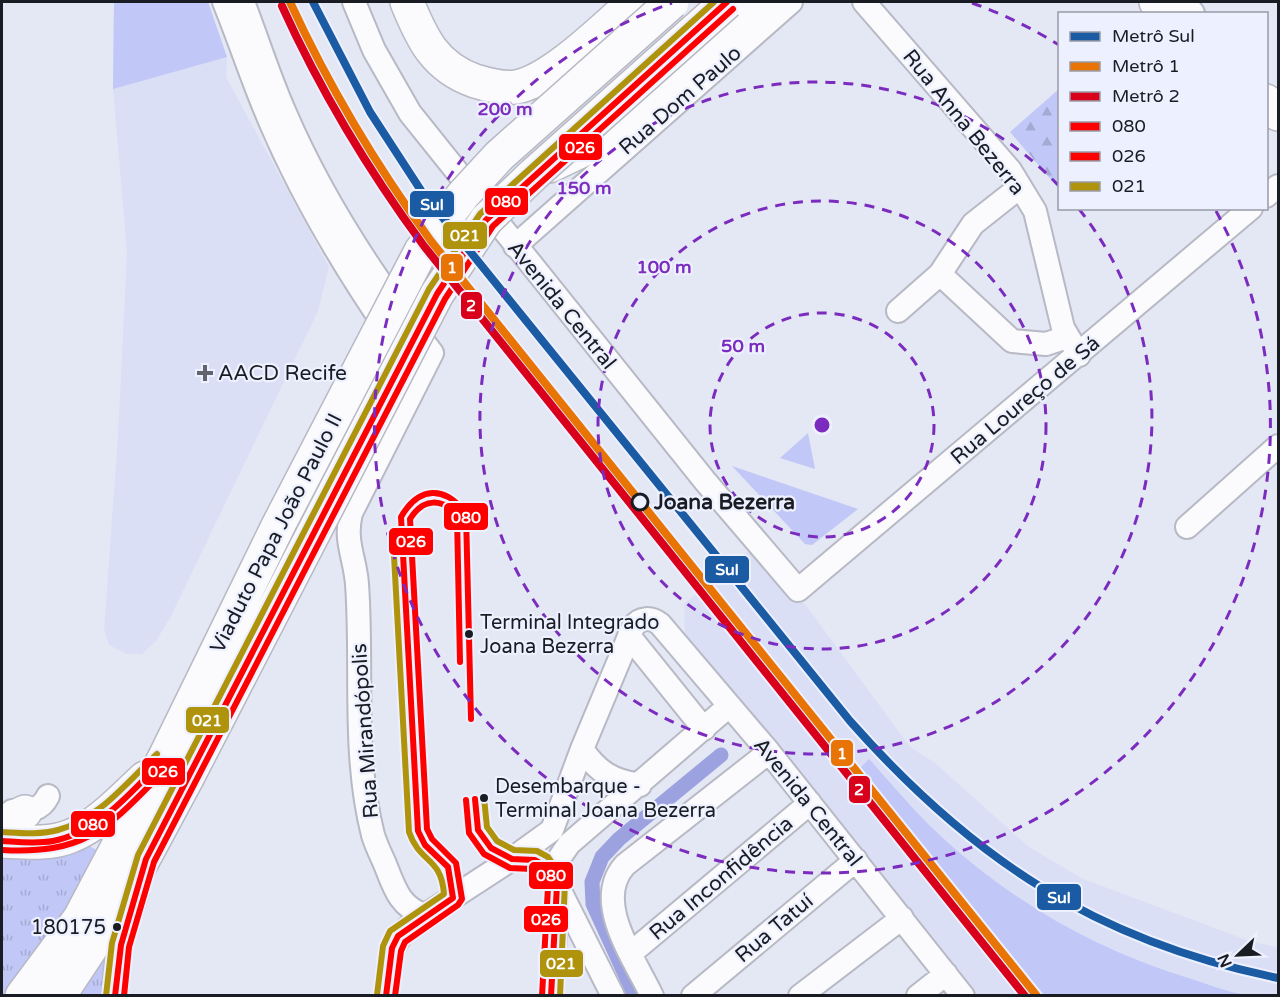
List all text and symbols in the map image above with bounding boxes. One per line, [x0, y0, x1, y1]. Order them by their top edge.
legend [1058, 12, 1268, 210]
text: Metrô Sul [1112, 25, 1195, 47]
street label: Rua Dom Paulo [614, 40, 747, 160]
street label: Rua Anna Bezerra [897, 45, 1030, 200]
text: Metrô 1 [1112, 55, 1180, 77]
text: Metrô 2 [1112, 85, 1180, 107]
text: 200 m [477, 98, 533, 120]
text: 080 [1112, 115, 1146, 137]
line badge: 026 [558, 133, 603, 161]
text: 026 [565, 138, 595, 158]
text: 026 [1112, 145, 1146, 167]
text: 021 [1112, 175, 1146, 197]
text: 150 m [556, 177, 612, 199]
line badge: 080 [484, 187, 529, 216]
line badge: Sul [409, 190, 455, 218]
text: 080 [491, 192, 521, 212]
text: Sul [420, 195, 444, 215]
line badge: 021 [442, 221, 488, 250]
text: 021 [450, 226, 480, 246]
street label: Avenida Central [502, 236, 621, 375]
line badge: 1 [440, 253, 464, 282]
text: 100 m [636, 256, 692, 278]
text: 1 [447, 258, 457, 278]
line badge: 2 [460, 291, 483, 320]
text: 2 [466, 296, 476, 316]
street label: Rua Loureço de Sá [946, 331, 1105, 470]
text: 50 m [721, 335, 765, 357]
place label: AACD Recife [218, 361, 347, 386]
marker: AACD Recife [196, 364, 214, 382]
street label: Viaduto Papa João Paulo II [205, 409, 348, 657]
centre of rings [812, 415, 832, 435]
place label: Joana Bezerra [653, 490, 795, 515]
marker: Joana Bezerra [631, 493, 649, 511]
line badge: 080 [443, 502, 489, 531]
text: 080 [451, 508, 481, 528]
line badge: 026 [388, 527, 434, 556]
text: 026 [396, 532, 426, 552]
line badge: Sul [704, 555, 750, 584]
text: Sul [715, 560, 739, 580]
place label: Terminal Integrado Joana Bezerra [480, 611, 659, 659]
marker: Terminal Integrado Joana Bezerra [463, 628, 475, 640]
street label: Rua Mirandópolis [347, 643, 384, 819]
line badge: 021 [185, 706, 230, 734]
text: 021 [192, 711, 222, 731]
street label: Avenida Central [748, 733, 867, 872]
line badge: 1 [830, 739, 854, 767]
text: 1 [837, 744, 847, 764]
line badge: 026 [141, 757, 186, 786]
text: 026 [148, 762, 178, 782]
place label: Desembarque - Terminal Joana Bezerra [495, 775, 716, 823]
line badge: 2 [848, 775, 871, 804]
text: 2 [854, 780, 864, 800]
marker: Desembarque - Terminal Joana Bezerra [478, 792, 490, 804]
line badge: 080 [70, 810, 116, 838]
street label: Rua Inconfidência [645, 811, 798, 946]
text: 080 [78, 815, 108, 835]
line badge: 080 [528, 861, 574, 890]
text: 080 [536, 866, 566, 886]
line badge: Sul [1036, 883, 1082, 911]
text: Sul [1047, 888, 1071, 908]
street label: Rua Tatuí [730, 889, 818, 968]
line badge: 026 [523, 905, 569, 933]
text: 026 [531, 910, 561, 930]
place label: 180175 [31, 916, 106, 940]
marker: 180175 [111, 921, 123, 933]
north arrow [1208, 925, 1268, 985]
line badge: 021 [539, 949, 584, 978]
text: N [1213, 951, 1237, 970]
text: 021 [546, 954, 576, 974]

